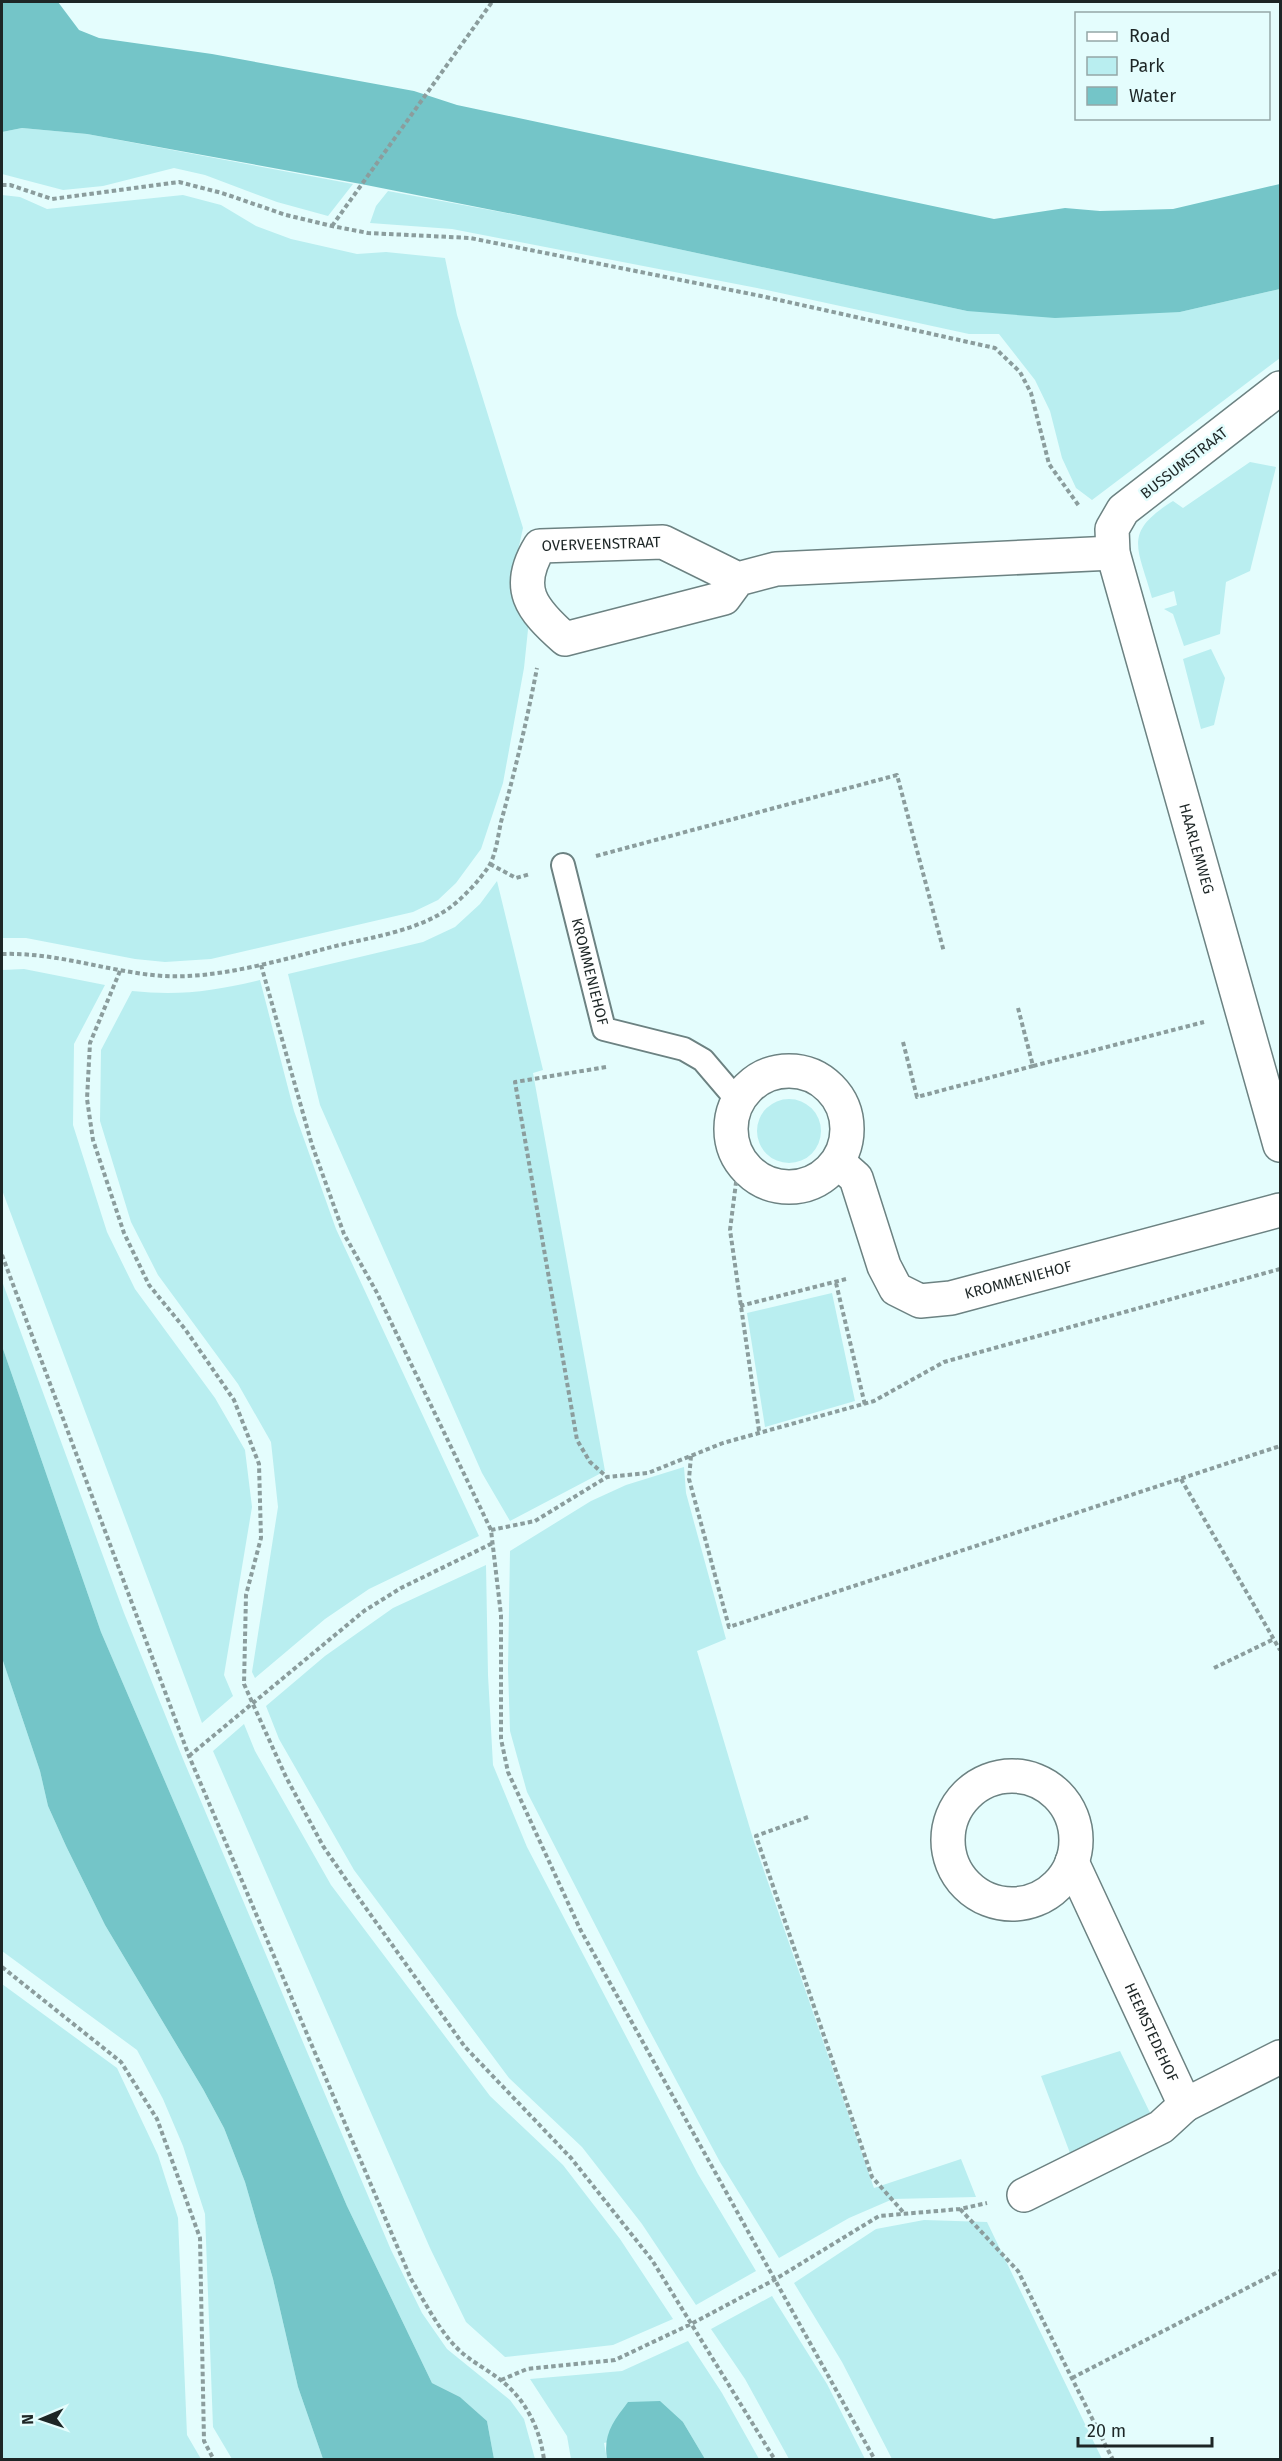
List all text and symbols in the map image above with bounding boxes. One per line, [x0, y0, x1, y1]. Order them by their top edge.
legend [1075, 12, 1270, 120]
text: Road [1129, 25, 1171, 47]
text: Park [1129, 55, 1165, 77]
text: Water [1129, 85, 1176, 107]
street label: BUSSUMSTRAAT [1137, 423, 1231, 503]
street label: OVERVEENSTRAAT [541, 533, 661, 555]
street label: HAARLEMWEG [1175, 801, 1218, 896]
street label: KROMMENIEHOF [568, 916, 612, 1027]
street label: KROMMENIEHOF [963, 1257, 1074, 1303]
street label: HEEMSTEDEHOF [1121, 1980, 1182, 2085]
north arrow [12, 2389, 72, 2449]
scale bar [1078, 2410, 1212, 2448]
text: N [18, 2414, 37, 2425]
text: 20 m [1087, 2420, 1126, 2442]

